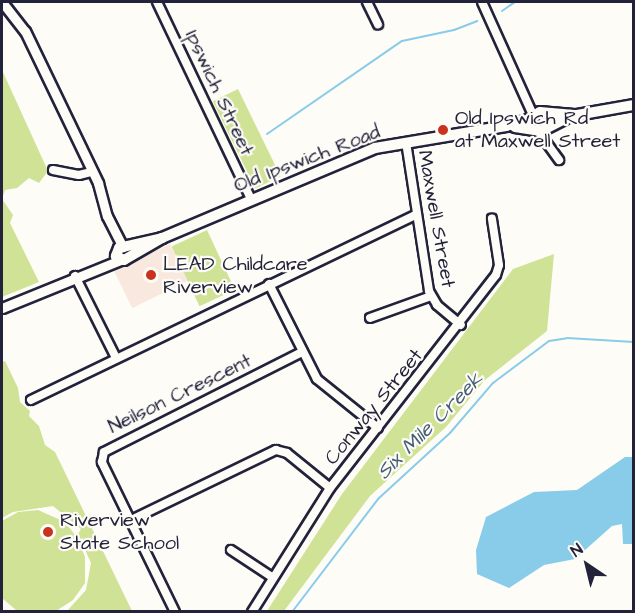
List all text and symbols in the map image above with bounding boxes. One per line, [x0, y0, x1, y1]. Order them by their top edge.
street label: Ipswich Street [179, 26, 259, 160]
place label: Old Ipswich Rd at Maxwell Street [455, 106, 620, 153]
street label: Old Ipswich Road [230, 120, 384, 198]
marker: Old Ipswich Rd at Maxwell Street [436, 123, 450, 137]
street label: Maxwell Street [412, 148, 460, 290]
place label: LEAD Childcare Riverview [163, 252, 308, 299]
marker: LEAD Childcare Riverview [144, 268, 158, 282]
street label: Conway Street [320, 344, 428, 470]
street label: Neilson Crescent [104, 349, 256, 439]
water label: Six Mile Creek [371, 367, 489, 485]
place label: Riverview State School [60, 508, 179, 555]
marker: Riverview State School [41, 525, 55, 539]
north arrow [557, 535, 617, 595]
text: N [566, 538, 587, 562]

